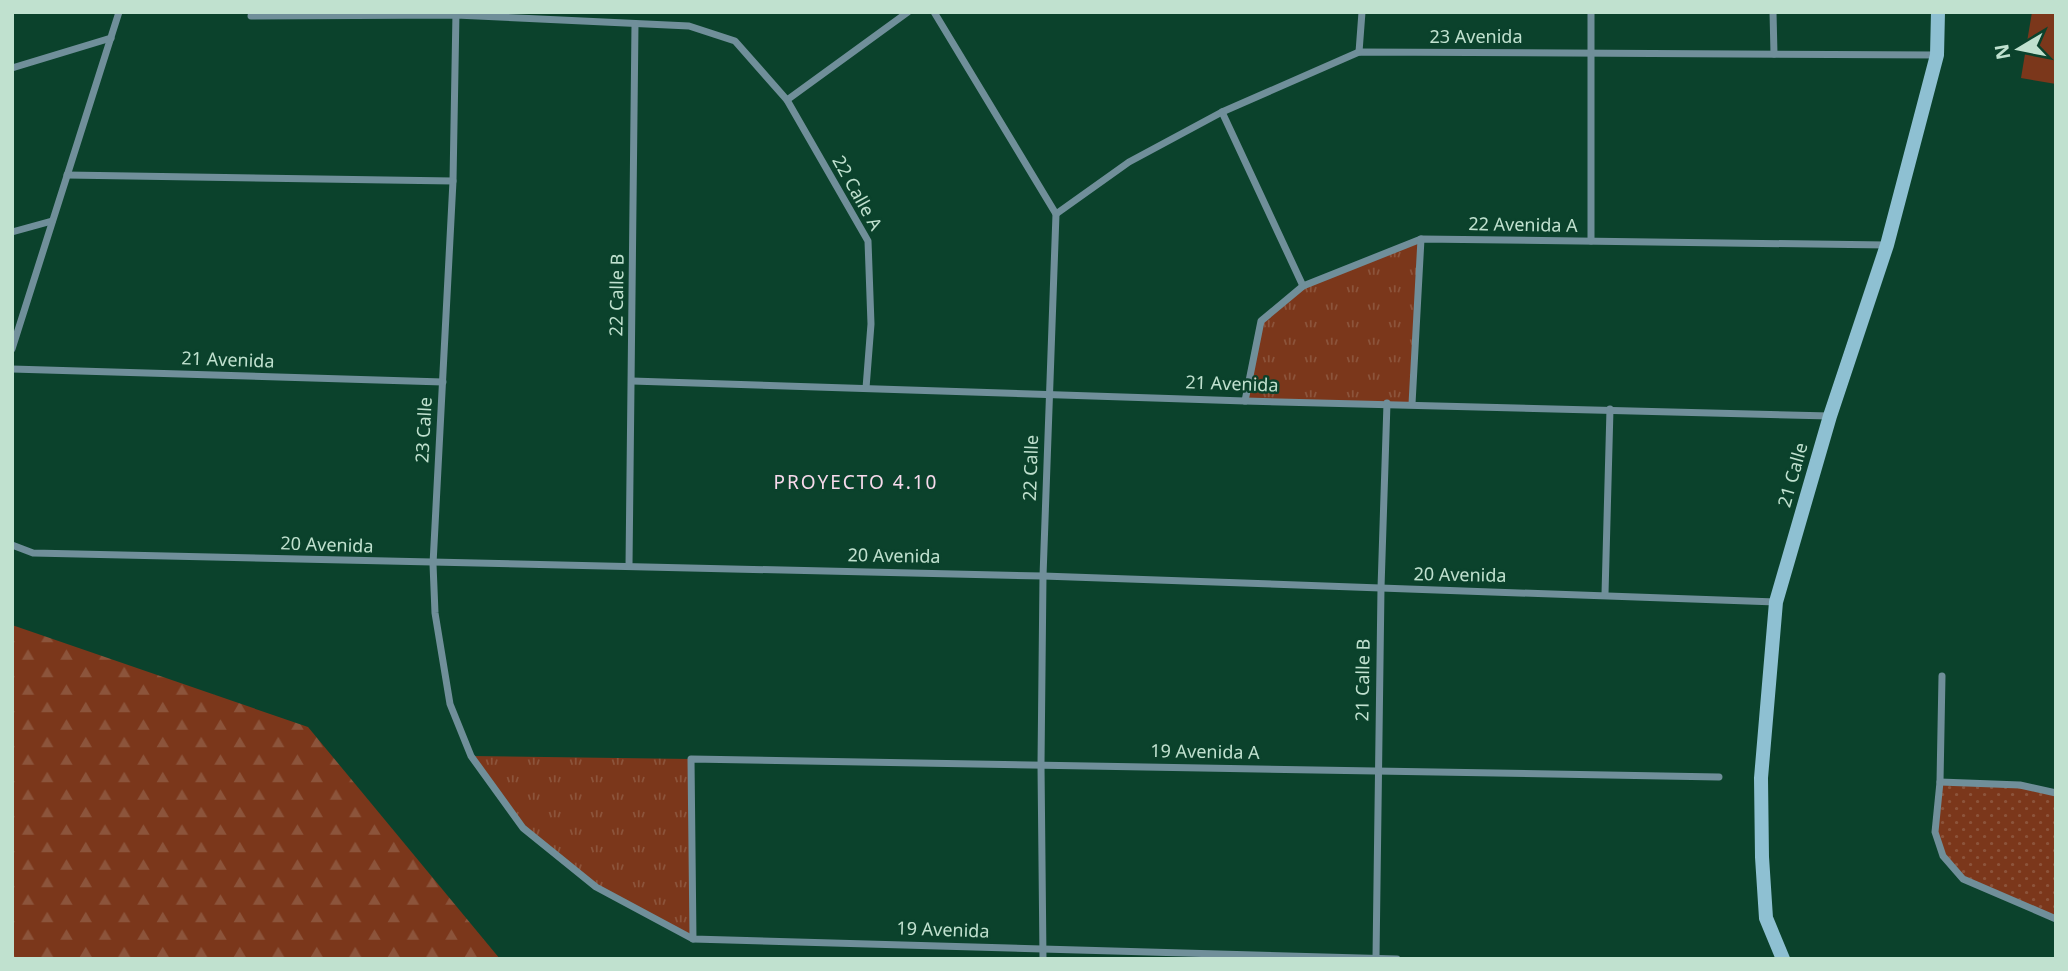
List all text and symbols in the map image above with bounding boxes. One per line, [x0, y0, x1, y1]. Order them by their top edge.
north arrow [1984, 14, 2054, 84]
street label: 23 Avenida [1429, 24, 1523, 48]
text: N [1988, 42, 2016, 62]
street label: 22 Calle A [827, 151, 889, 235]
street label: 22 Avenida A [1468, 211, 1578, 237]
street label: 22 Calle B [603, 253, 629, 336]
street label: 21 Avenida [181, 345, 275, 373]
street label: 21 Avenida [1185, 369, 1279, 397]
street label: 23 Calle [409, 396, 437, 464]
street label: 22 Calle [1017, 434, 1043, 501]
street label: 21 Calle [1771, 440, 1813, 510]
district label: PROYECTO 4.10 [774, 469, 938, 495]
street label: 20 Avenida [280, 530, 374, 558]
street label: 20 Avenida [847, 542, 941, 568]
street label: 20 Avenida [1413, 561, 1507, 587]
street label: 21 Calle B [1349, 638, 1375, 721]
street label: 19 Avenida A [1150, 738, 1260, 764]
street label: 19 Avenida [896, 915, 990, 943]

